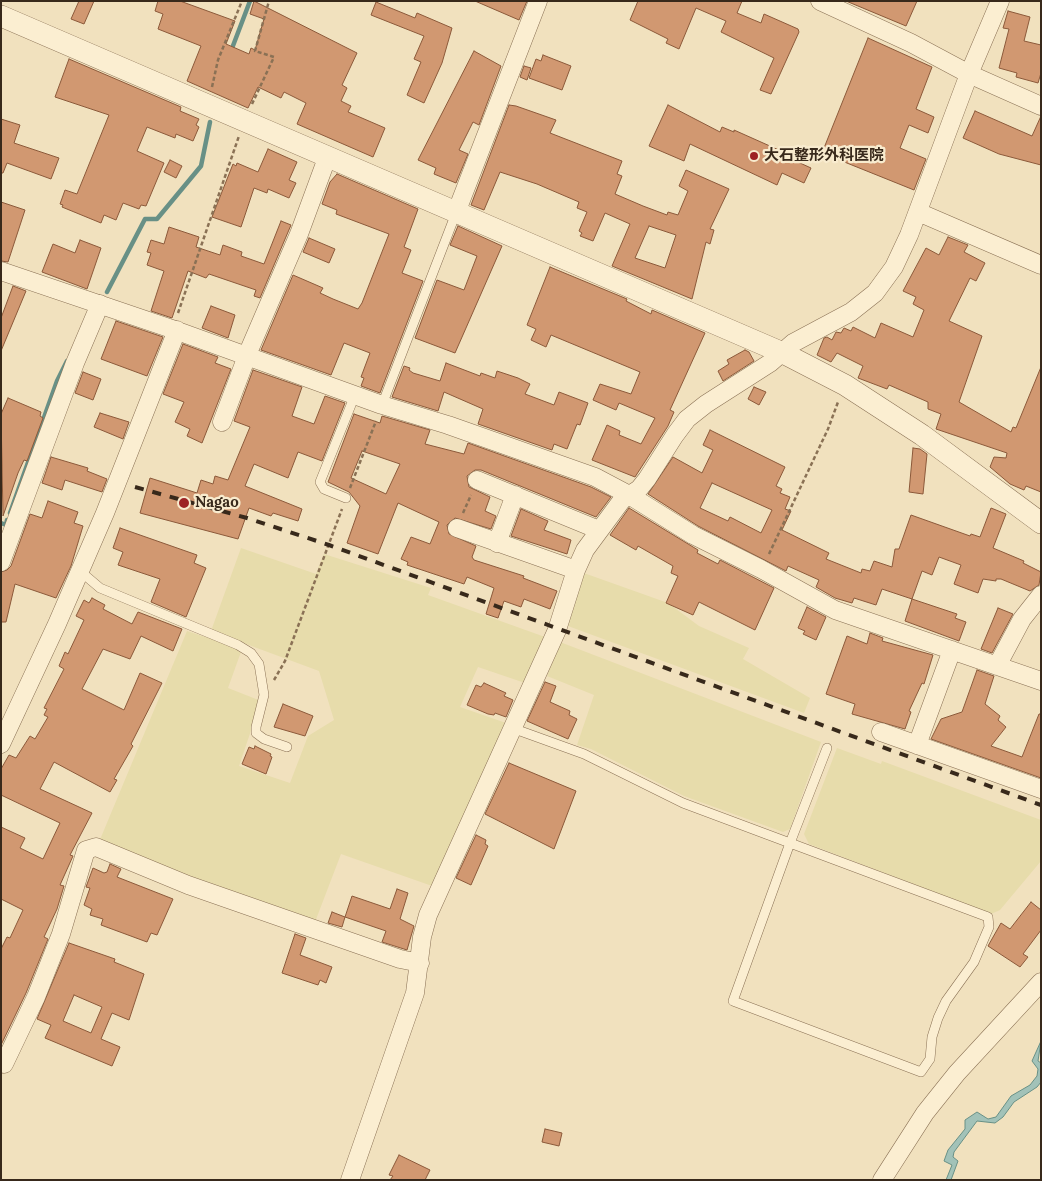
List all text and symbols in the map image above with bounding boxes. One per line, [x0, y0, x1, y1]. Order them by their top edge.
place label: 大石整形外科医院 [764, 147, 884, 165]
marker: 大石整形外科医院 [748, 150, 760, 162]
place label: Nagao [195, 494, 239, 512]
marker: Nagao [177, 496, 191, 510]

